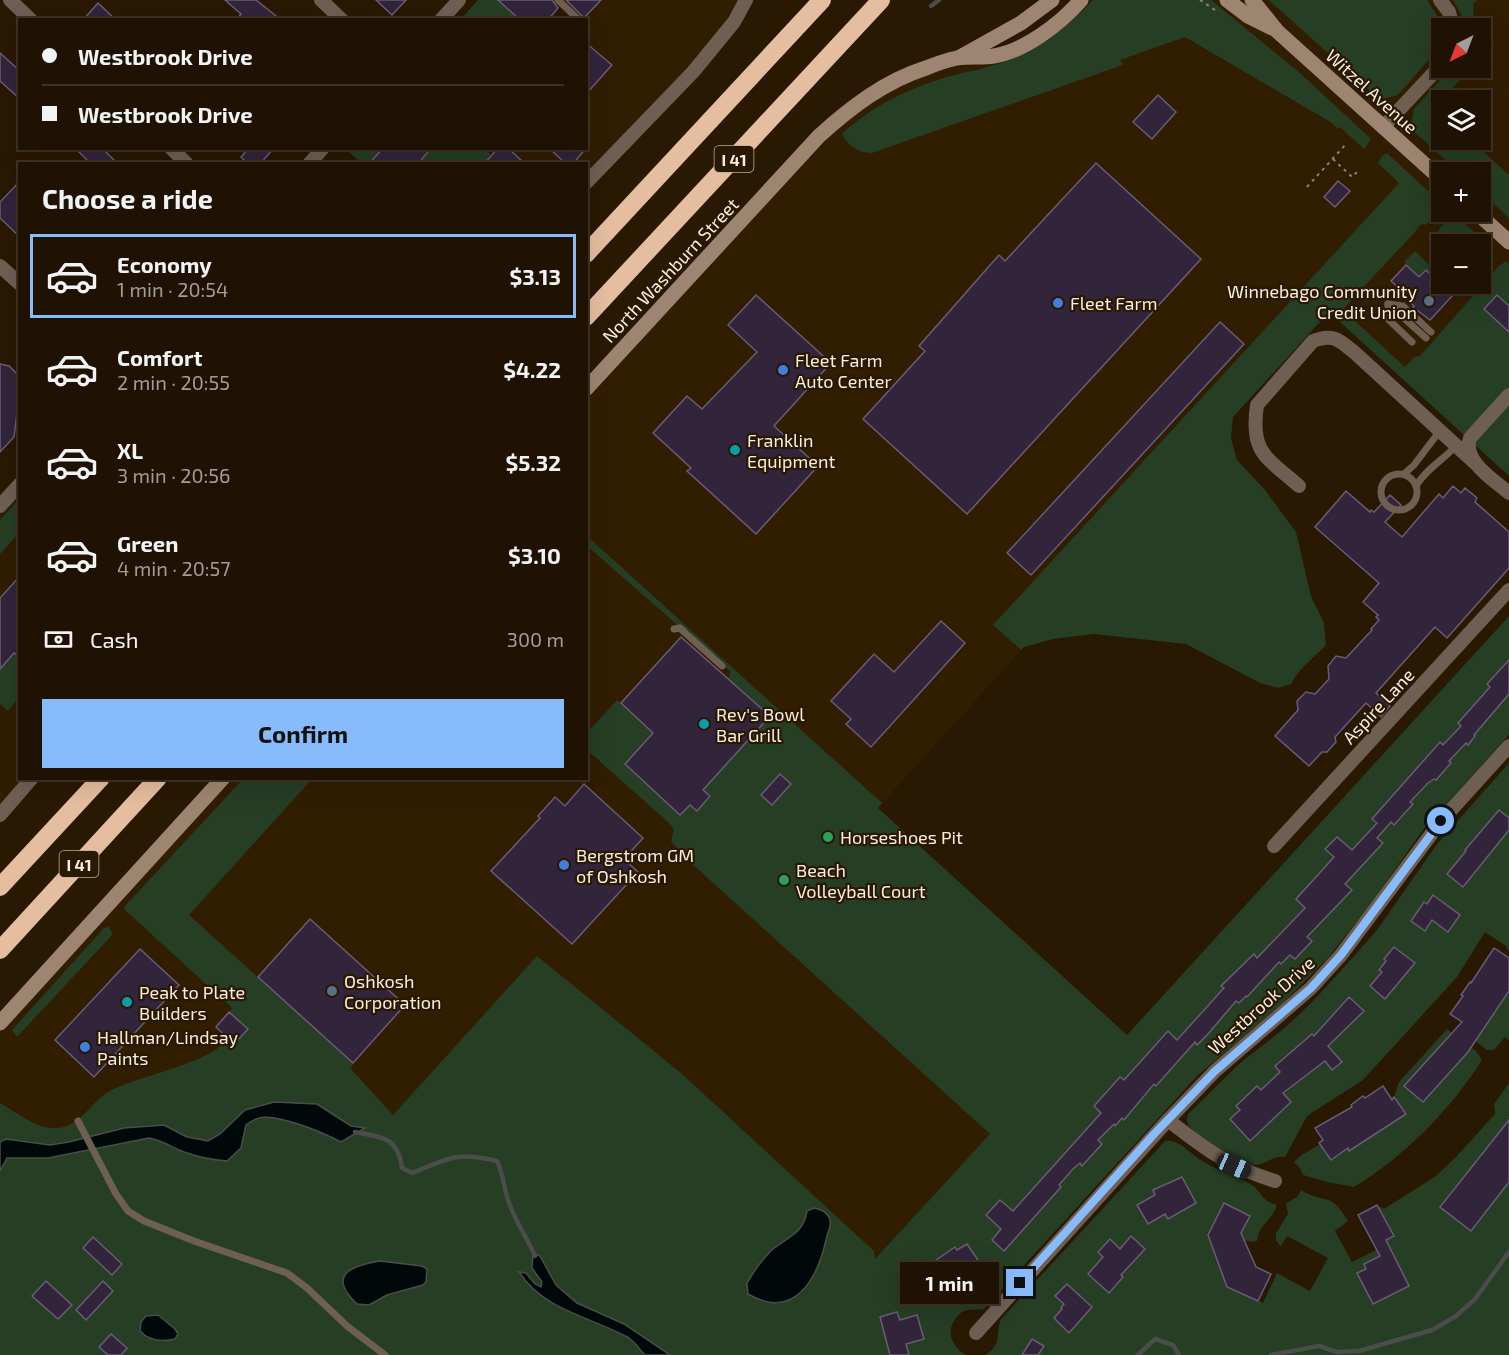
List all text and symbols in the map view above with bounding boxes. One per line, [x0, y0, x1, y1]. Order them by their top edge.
north arrow [1431, 18, 1491, 78]
map controls [1431, 18, 1491, 294]
text: Westbrook Drive [78, 43, 253, 69]
street label: Witzel Avenue [1322, 44, 1422, 138]
button: layers [1431, 90, 1491, 150]
text: Westbrook Drive [78, 101, 253, 127]
road number: I 41 [714, 146, 754, 172]
button: + [1431, 162, 1491, 222]
text: Choose a ride [42, 182, 213, 214]
street label: North Washburn Street [597, 193, 743, 347]
button: − [1431, 234, 1491, 294]
icon: car [45, 249, 99, 303]
text: Economy [117, 251, 212, 277]
text: $3.13 [509, 263, 561, 289]
text: 1 min · 20:54 [117, 277, 228, 301]
place label: Winnebago Community Credit Union [1227, 280, 1417, 323]
place label: Fleet Farm [1070, 292, 1157, 314]
marker: Winnebago Community Credit Union [1422, 294, 1436, 308]
marker: Fleet Farm [1051, 296, 1065, 310]
icon: car [45, 342, 99, 396]
text: Comfort [117, 344, 202, 370]
place label: Fleet Farm Auto Center [795, 349, 892, 392]
text: $4.22 [503, 356, 561, 382]
marker: Fleet Farm Auto Center [776, 363, 790, 377]
text: 2 min · 20:55 [117, 370, 230, 394]
place label: Franklin Equipment [747, 429, 835, 472]
icon: car [45, 435, 99, 489]
text: XL [117, 437, 143, 463]
marker: Franklin Equipment [728, 443, 742, 457]
text: $5.32 [505, 449, 561, 475]
text: 3 min · 20:56 [117, 463, 231, 487]
icon: car [45, 528, 99, 582]
text: Green [117, 530, 179, 556]
text: $3.10 [508, 542, 561, 568]
text: 4 min · 20:57 [117, 556, 230, 580]
icon: cash [42, 623, 75, 656]
text: Cash [90, 626, 139, 652]
text: 300 m [507, 627, 564, 651]
street label: Aspire Lane [1338, 664, 1418, 748]
button: Confirm [42, 699, 564, 768]
place label: Rev's Bowl Bar Grill [716, 703, 805, 746]
marker: Rev's Bowl Bar Grill [697, 717, 711, 731]
route start [1427, 807, 1454, 834]
place label: Horseshoes Pit [840, 826, 963, 848]
marker: Horseshoes Pit [821, 830, 835, 844]
place label: Bergstrom GM of Oshkosh [576, 844, 694, 887]
road number: I 41 [60, 851, 98, 877]
marker: Bergstrom GM of Oshkosh [557, 858, 571, 872]
place label: Beach Volleyball Court [796, 859, 926, 902]
marker: Beach Volleyball Court [777, 873, 791, 887]
street label: Westbrook Drive [1203, 951, 1319, 1059]
place label: Oshkosh Corporation [344, 970, 441, 1013]
place label: Peak to Plate Builders [139, 981, 245, 1024]
marker: Oshkosh Corporation [325, 984, 339, 998]
marker: Peak to Plate Builders [120, 995, 134, 1009]
place label: Hallman/Lindsay Paints [97, 1026, 239, 1069]
marker: Hallman/Lindsay Paints [78, 1040, 92, 1054]
car [1214, 1150, 1254, 1182]
callout: 1 min [900, 1262, 999, 1304]
route end [1006, 1269, 1033, 1296]
text: 1 min [925, 1271, 974, 1295]

